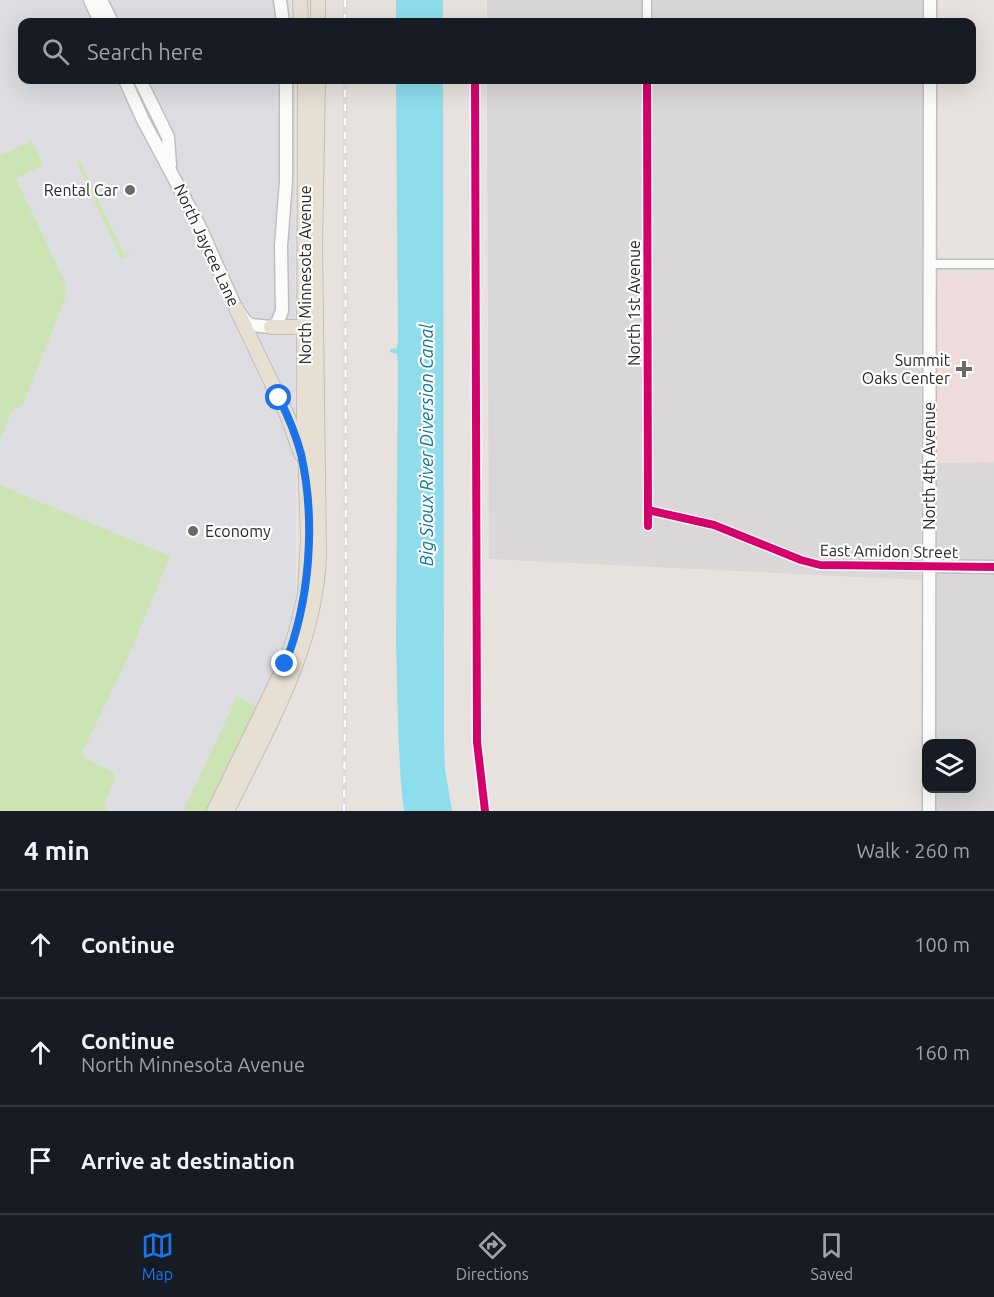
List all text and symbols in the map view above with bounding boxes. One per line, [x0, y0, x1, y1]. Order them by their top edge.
search box [18, 18, 976, 84]
icon: search [39, 35, 72, 68]
text: Search here [87, 39, 203, 64]
place label: Rental Car [44, 181, 118, 199]
street label: North Jaycee Lane [171, 181, 243, 309]
marker: Rental Car [123, 183, 137, 197]
street label: North Minnesota Avenue [296, 185, 314, 365]
street label: North 1st Avenue [625, 240, 643, 366]
water label: Big Sioux River Diversion Canal [416, 324, 436, 566]
place label: Summit Oaks Center [862, 351, 951, 387]
marker: Summit Oaks Center [955, 360, 973, 378]
route start [265, 384, 291, 410]
street label: North 4th Avenue [920, 402, 938, 530]
place label: Economy [205, 522, 271, 540]
marker: Economy [186, 524, 200, 538]
street label: East Amidon Street [820, 541, 959, 561]
route end [271, 650, 297, 676]
map controls [922, 739, 976, 793]
button: layers [922, 739, 976, 793]
text: 4 min [24, 836, 90, 865]
text: Walk · 260 m [857, 839, 970, 862]
icon: ahead [24, 928, 57, 961]
text: Continue [81, 932, 175, 957]
text: 100 m [914, 933, 970, 956]
text: Continue [81, 1028, 175, 1053]
icon: ahead [24, 1036, 57, 1069]
text: 160 m [914, 1041, 970, 1064]
text: North Minnesota Avenue [81, 1053, 305, 1076]
icon: arrive [24, 1144, 57, 1177]
text: Arrive at destination [81, 1148, 295, 1173]
tab: Map [141, 1229, 174, 1283]
tab: Directions [456, 1229, 529, 1283]
tab: Saved [811, 1229, 853, 1283]

